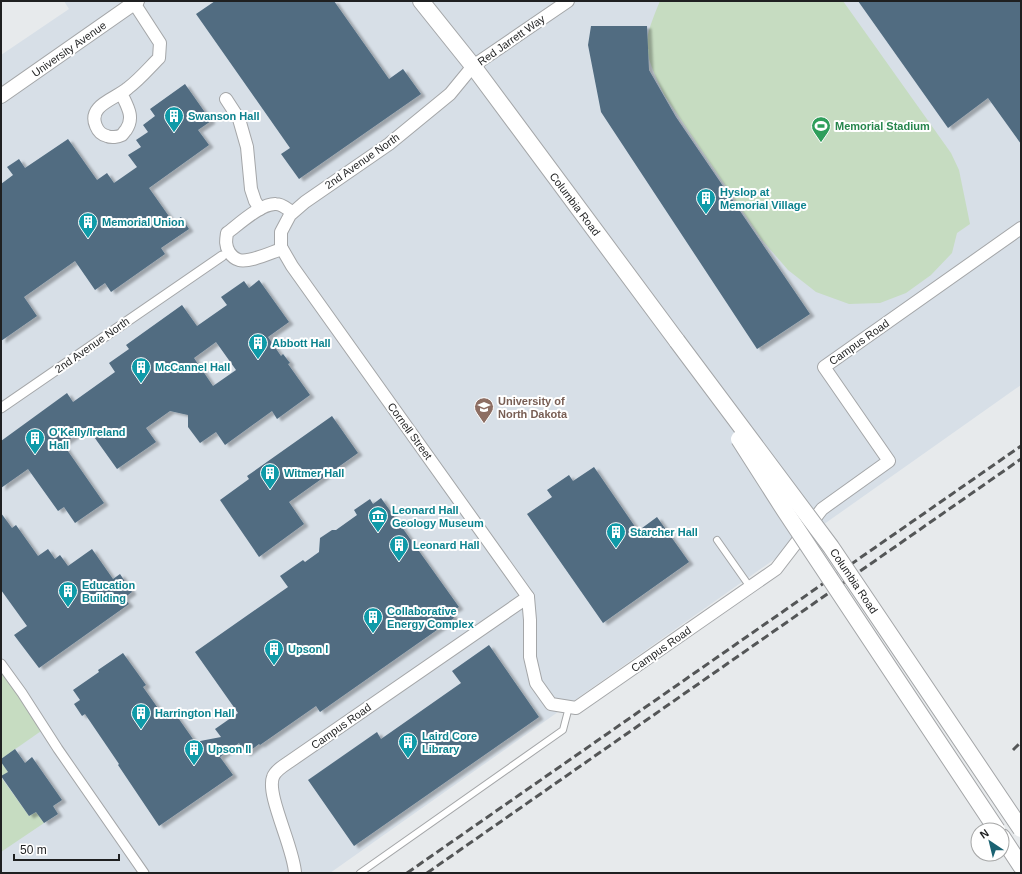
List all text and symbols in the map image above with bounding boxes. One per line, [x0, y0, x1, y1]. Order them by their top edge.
street label: Red Jarrett Way [475, 12, 547, 68]
street label: University Avenue [30, 19, 108, 79]
building icon: Swanson Hall [163, 105, 185, 133]
place label: Swanson Hall [188, 110, 260, 122]
sports icon: Memorial Stadium [810, 115, 832, 143]
place label: Memorial Stadium [835, 120, 930, 132]
street label: 2nd Avenue North [323, 131, 401, 191]
street label: Columbia Road [547, 170, 603, 238]
place label: Hyslop at Memorial Village [720, 186, 807, 211]
building icon: Hyslop at Memorial Village [695, 187, 717, 215]
building icon: Memorial Union [77, 211, 99, 239]
place label: Memorial Union [102, 216, 185, 228]
street label: 2nd Avenue North [53, 315, 131, 375]
street label: Campus Road [827, 317, 891, 367]
building icon: Abbott Hall [247, 332, 269, 360]
place label: Abbott Hall [272, 337, 331, 349]
building icon: McCannel Hall [130, 356, 152, 384]
place label: McCannel Hall [155, 361, 230, 373]
place label: University of North Dakota [498, 395, 568, 420]
school or university icon: University of North Dakota [473, 396, 495, 424]
street label: Cornell Street [385, 400, 435, 462]
place label: O'Kelly/Ireland Hall [49, 426, 126, 451]
building icon: O'Kelly/Ireland Hall [24, 427, 46, 455]
building icon: Witmer Hall [259, 462, 281, 490]
place label: Witmer Hall [284, 467, 344, 479]
place label: Leonard Hall Geology Museum [392, 504, 484, 529]
museum icon: Leonard Hall Geology Museum [367, 505, 389, 533]
building icon: Starcher Hall [605, 521, 627, 549]
place label: Starcher Hall [630, 526, 698, 538]
building icon: Leonard Hall [388, 534, 410, 562]
place label: Leonard Hall [413, 539, 480, 551]
street label: Columbia Road [828, 546, 880, 616]
place label: Education Building [82, 579, 135, 604]
building icon: Education Building [57, 580, 79, 608]
place label: Collaborative Energy Complex [387, 605, 475, 630]
building icon: Collaborative Energy Complex [362, 606, 384, 634]
street label: Campus Road [629, 624, 693, 674]
building icon: Upson I [263, 638, 285, 666]
place label: Upson I [288, 643, 328, 655]
street label: Campus Road [309, 701, 373, 751]
building icon: Harrington Hall [130, 702, 152, 730]
place label: Harrington Hall [155, 707, 234, 719]
place label: Laird Core Library [422, 730, 477, 755]
building icon: Laird Core Library [397, 731, 419, 759]
building icon: Upson II [183, 738, 205, 766]
place label: Upson II [208, 743, 251, 755]
north arrow [970, 822, 1010, 862]
text: N [978, 827, 991, 841]
scale bar [14, 836, 119, 862]
text: 50 m [20, 843, 47, 857]

